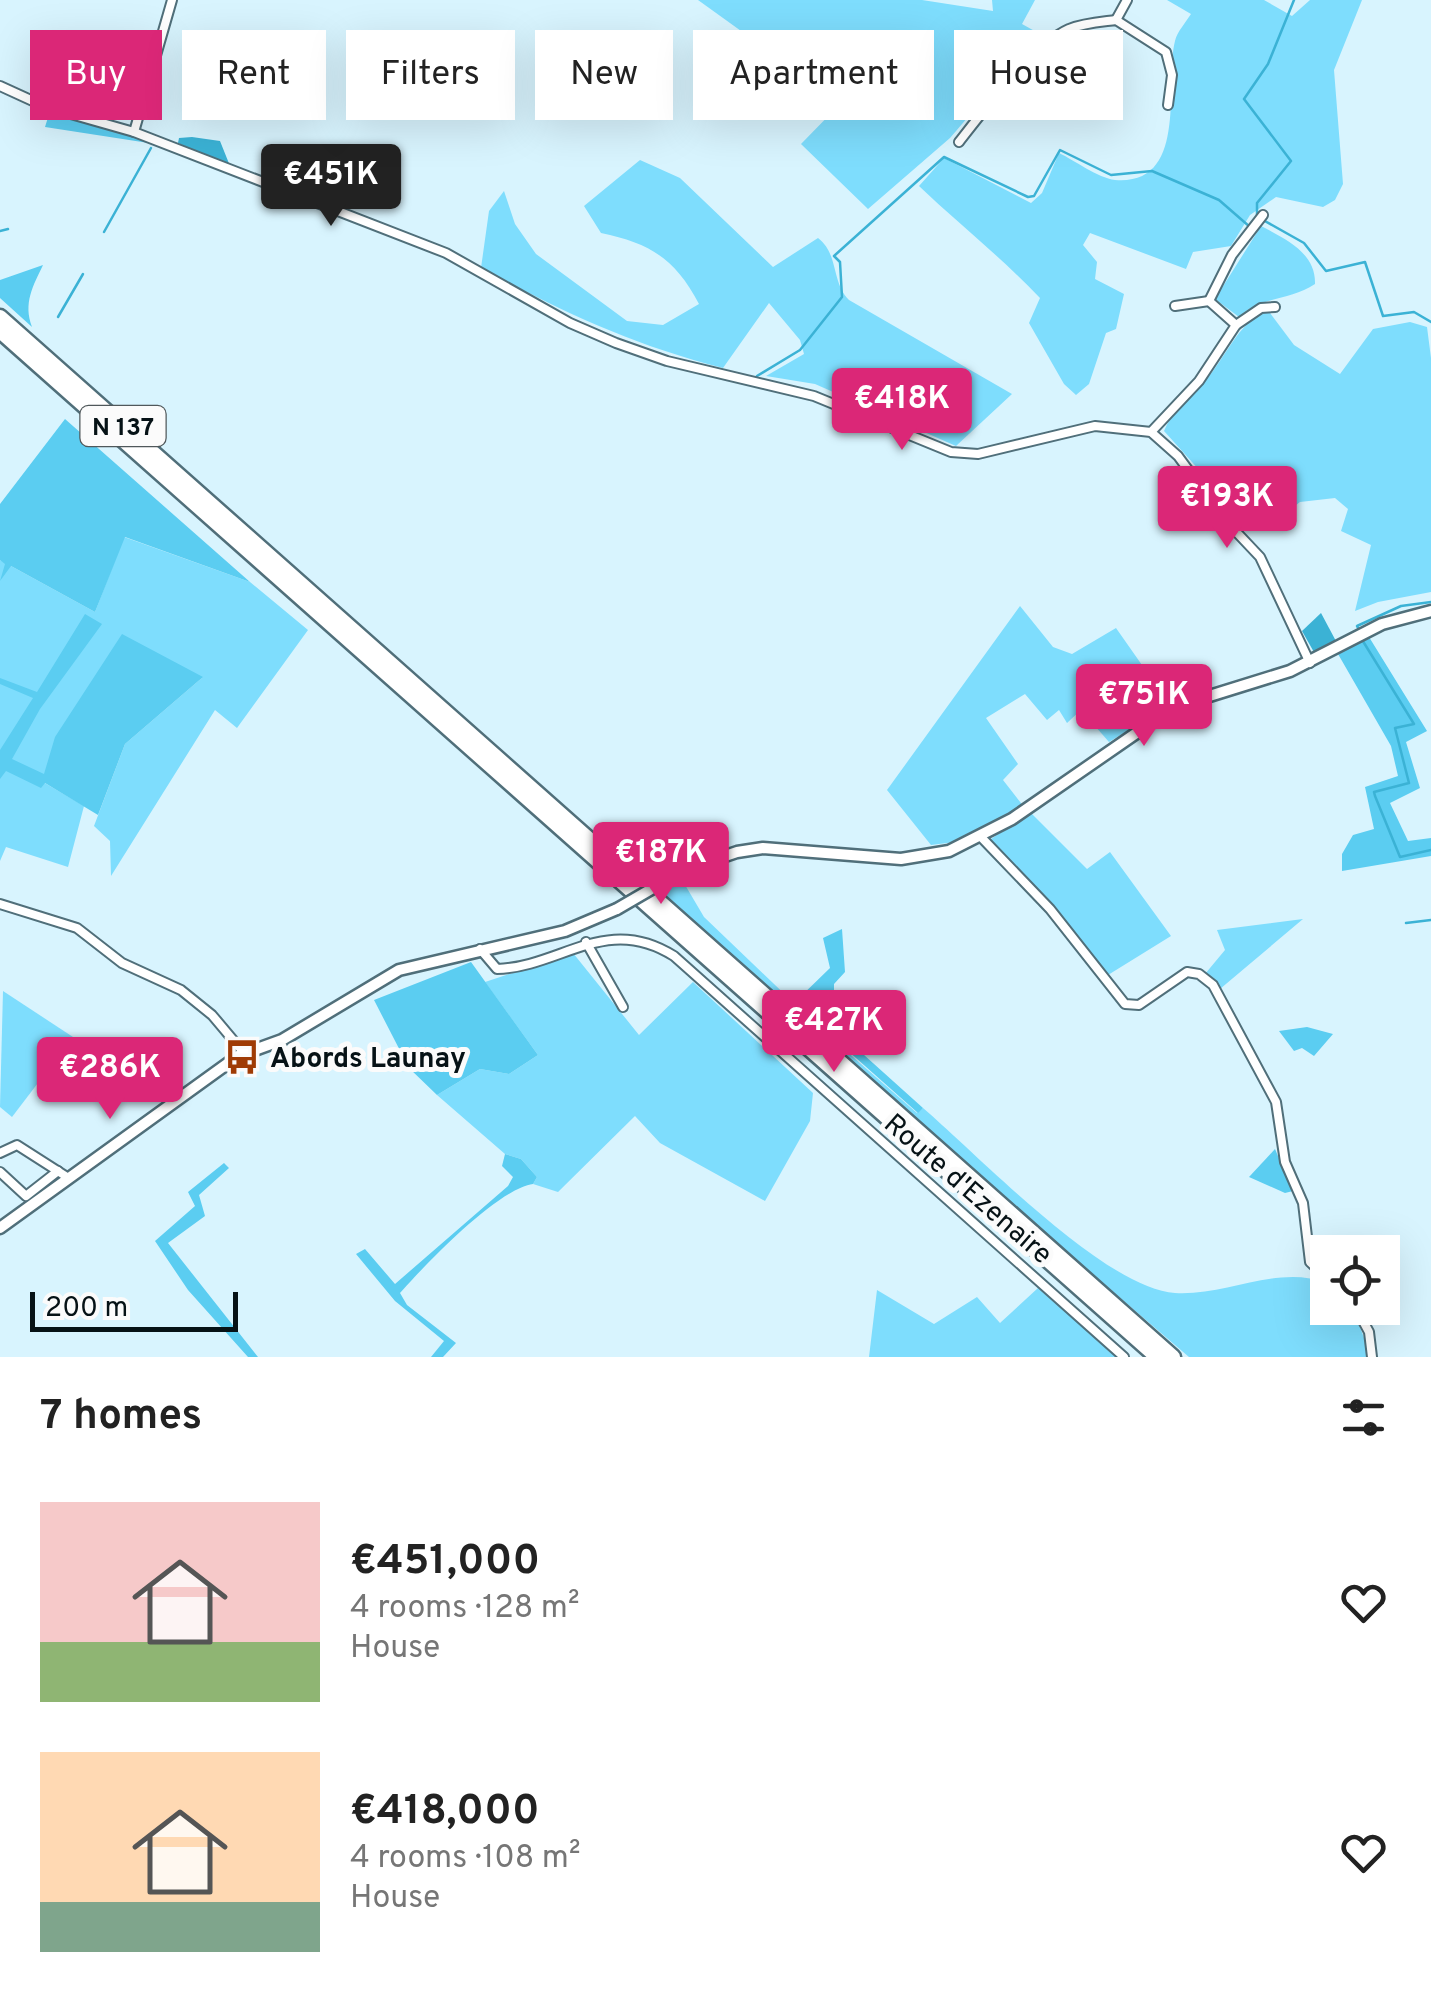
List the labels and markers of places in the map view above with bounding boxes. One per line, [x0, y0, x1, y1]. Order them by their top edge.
pin: €451K [261, 144, 401, 229]
pin: €418K [832, 368, 972, 453]
pin: €193K [1157, 466, 1297, 551]
pin: €751K [1074, 664, 1214, 749]
pin: €187K [591, 822, 731, 907]
pin: €427K [764, 990, 904, 1075]
pin: €286K [40, 1037, 180, 1122]
bus stop icon: Abords Launay [223, 1038, 261, 1076]
place label: Abords Launay [270, 1042, 466, 1078]

